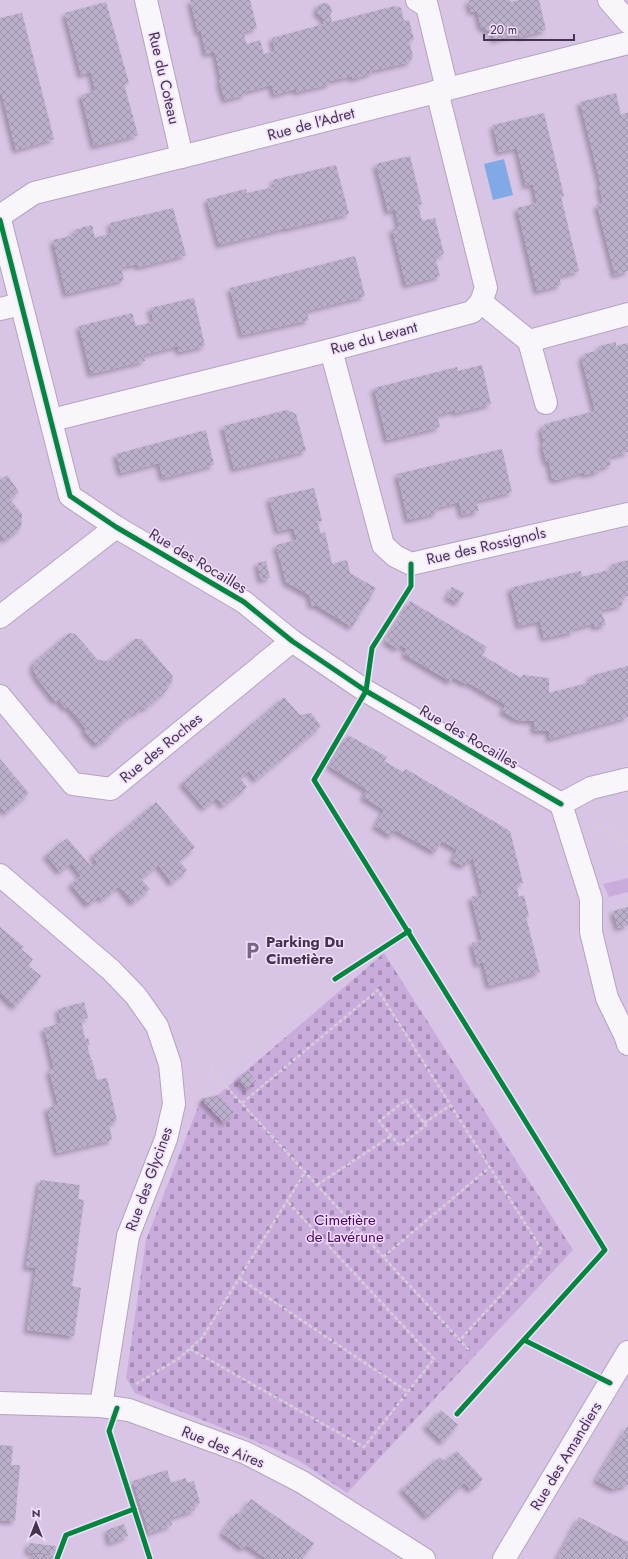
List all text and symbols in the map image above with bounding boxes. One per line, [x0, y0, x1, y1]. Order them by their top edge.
scale bar [484, 16, 574, 42]
text: 20 m [490, 21, 517, 39]
street label: Rue du Coteau [143, 30, 185, 126]
street label: Rue de l'Adret [265, 102, 357, 146]
street label: Rue du Levant [328, 316, 420, 360]
street label: Rue des Rossignols [424, 522, 548, 570]
street label: Rue des Rocailles [145, 523, 251, 599]
street label: Rue des Rocailles [415, 700, 523, 774]
street label: Rue des Roches [115, 708, 207, 788]
place label: Parking Du Cimetière [266, 931, 344, 970]
parking icon: Parking Du Cimetière [243, 941, 263, 961]
street label: Rue des Glycines [120, 1124, 178, 1234]
park label: Cimetière de Lavérune [306, 1209, 384, 1248]
street label: Rue des Amandiers [525, 1397, 607, 1515]
street label: Rue des Aires [178, 1420, 268, 1474]
north arrow [16, 1503, 56, 1543]
text: N [32, 1505, 40, 1521]

